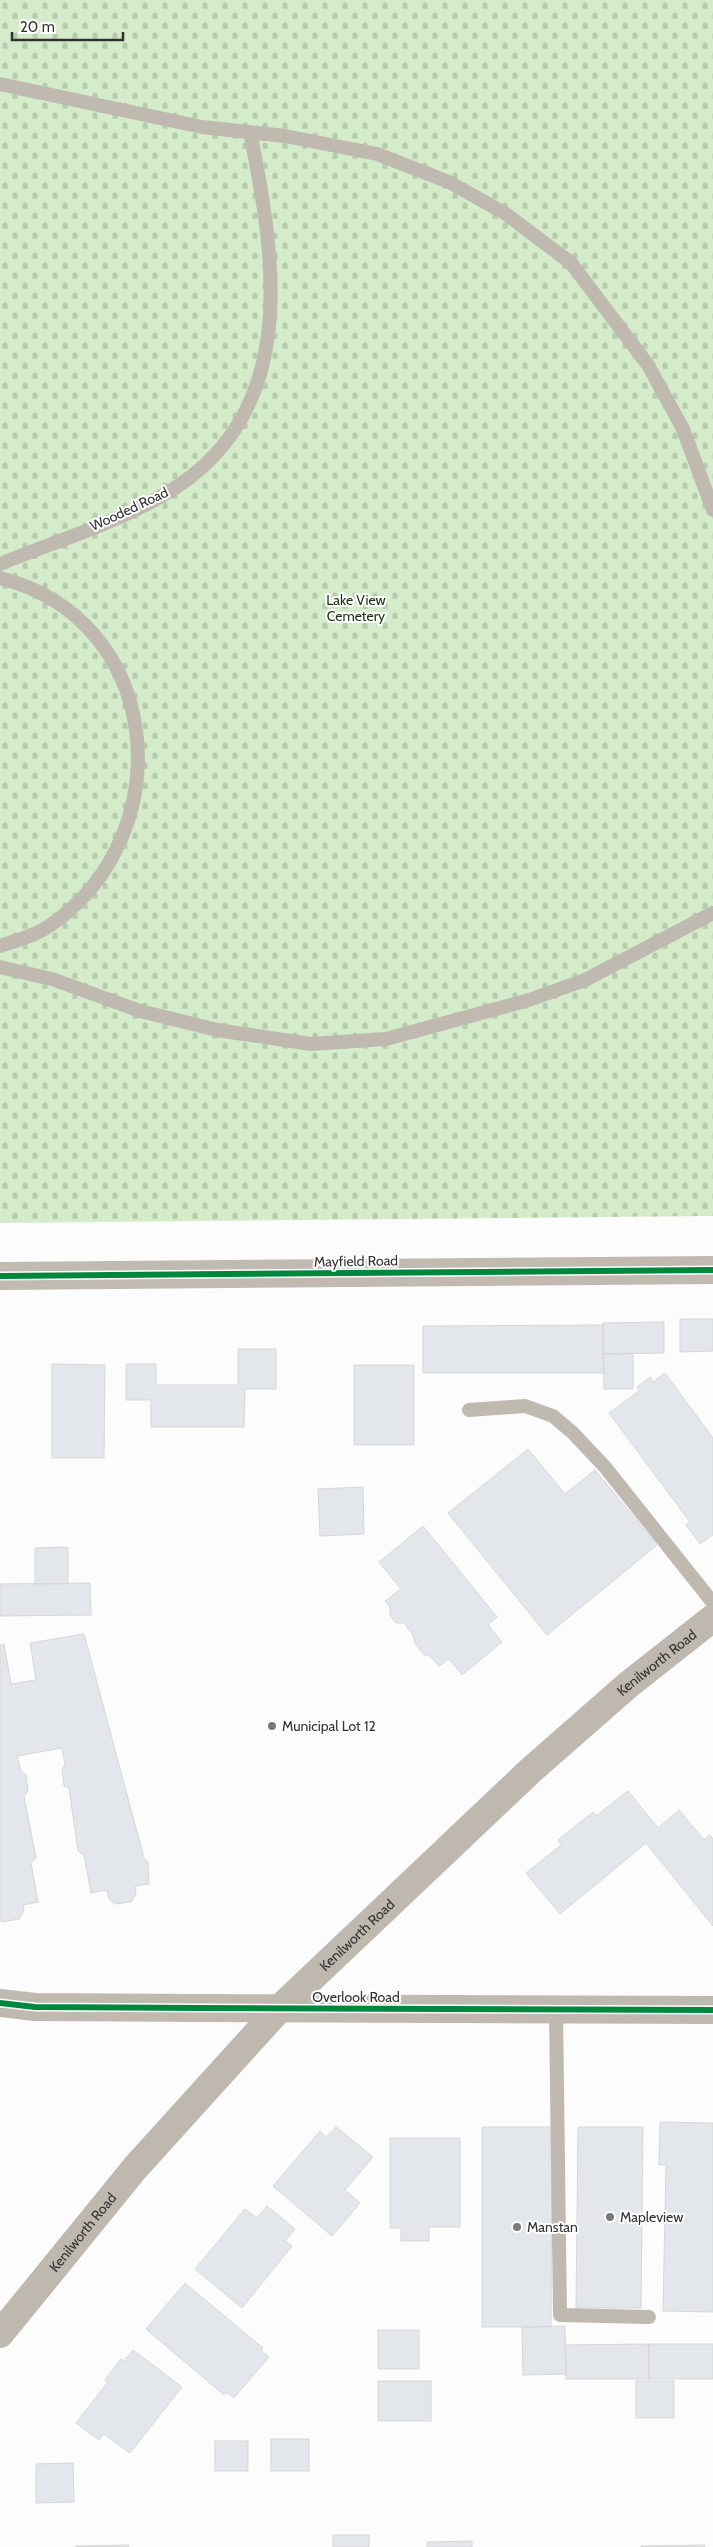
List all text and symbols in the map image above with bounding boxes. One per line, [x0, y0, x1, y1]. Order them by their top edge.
scale bar [12, 10, 124, 42]
text: 20 m [20, 18, 55, 36]
street label: Wooded Road [87, 483, 171, 535]
park label: Lake View Cemetery [326, 591, 386, 625]
street label: Mayfield Road [314, 1251, 398, 1271]
street label: Kenilworth Road [613, 1626, 700, 1700]
place label: Municipal Lot 12 [282, 1717, 376, 1735]
marker: Municipal Lot 12 [266, 1720, 278, 1732]
street label: Kenilworth Road [316, 1895, 398, 1975]
street label: Overlook Road [312, 1988, 400, 2006]
street label: Kenilworth Road [45, 2189, 120, 2276]
place label: Mapleview [620, 2208, 683, 2226]
marker: Mapleview [604, 2211, 616, 2223]
place label: Manstan [527, 2218, 578, 2236]
marker: Manstan [511, 2221, 523, 2233]

